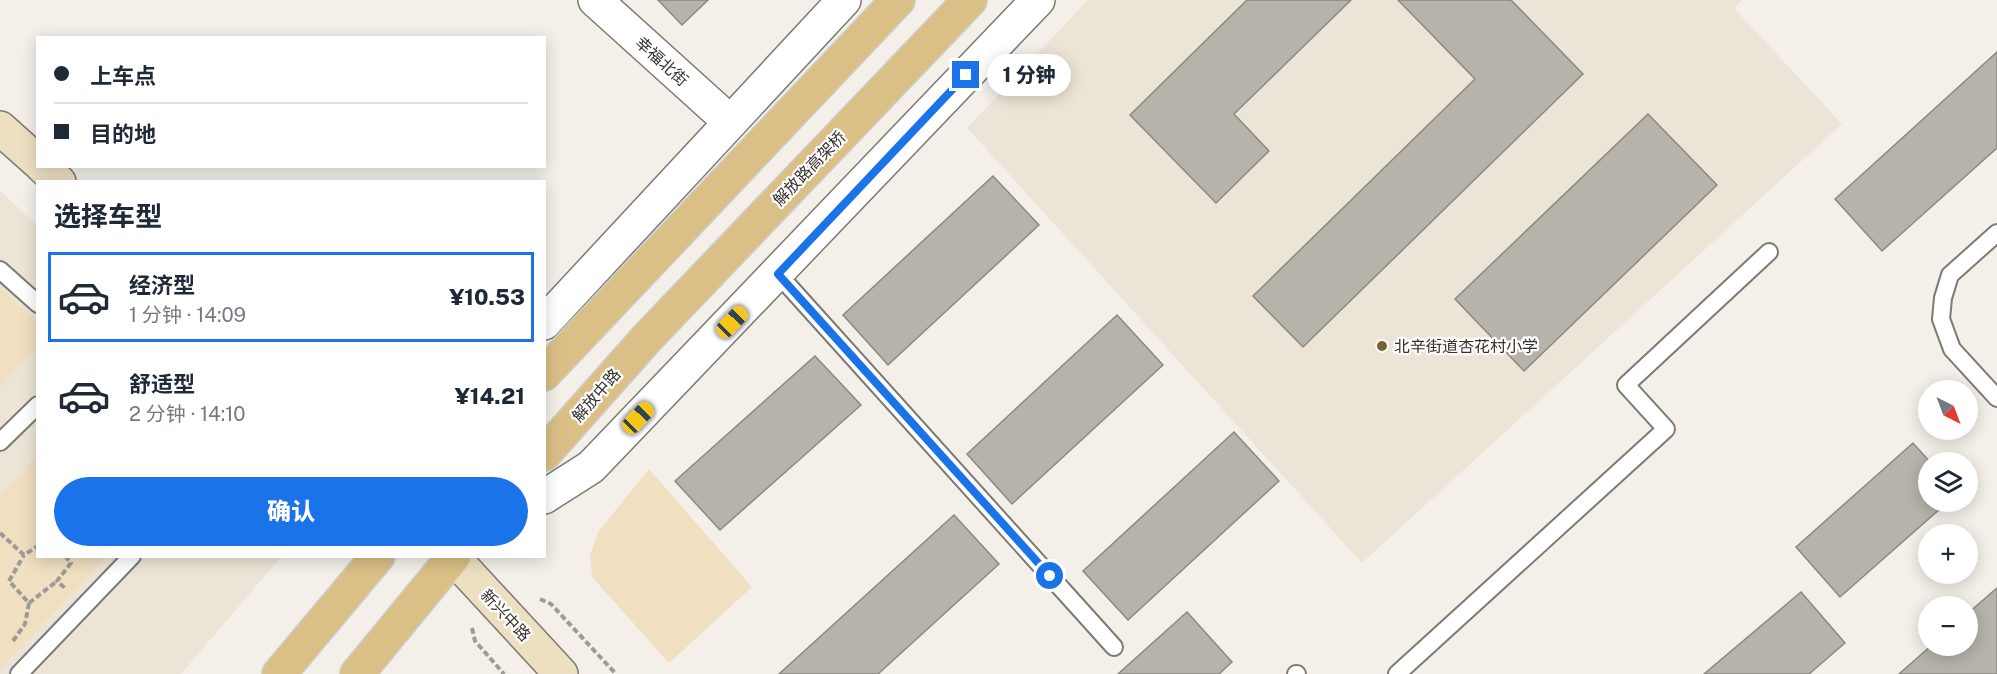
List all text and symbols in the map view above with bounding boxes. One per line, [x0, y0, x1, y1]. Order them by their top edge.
street label: 幸福北街 [632, 33, 692, 90]
callout: 1 分钟 [987, 54, 1071, 96]
route end [952, 61, 979, 88]
text: 上车点 [90, 63, 156, 89]
text: 1 分钟 [1002, 63, 1056, 87]
text: 目的地 [90, 121, 156, 147]
street label: 解放路高架桥 [769, 127, 850, 209]
text: 选择车型 [54, 200, 162, 232]
icon: car [57, 270, 111, 324]
text: 经济型 [129, 272, 195, 298]
text: ¥10.53 [449, 284, 525, 310]
text: 1 分钟 · 14:09 [129, 303, 246, 327]
car [713, 303, 751, 341]
place label: 北辛街道杏花村小学 [1394, 337, 1538, 356]
marker: 北辛街道杏花村小学 [1375, 339, 1389, 353]
street label: 解放中路 [568, 365, 625, 426]
icon: car [57, 369, 111, 423]
text: 舒适型 [129, 371, 195, 397]
north arrow [1918, 380, 1978, 440]
map controls [1918, 380, 1978, 656]
text: ¥14.21 [455, 383, 525, 409]
car [619, 399, 657, 437]
text: 2 分钟 · 14:10 [129, 402, 246, 426]
button: layers [1918, 452, 1978, 512]
button: 确认 [54, 477, 528, 546]
button: + [1918, 524, 1978, 584]
route start [1036, 562, 1063, 589]
street label: 新兴中路 [477, 585, 534, 645]
button: − [1918, 596, 1978, 656]

